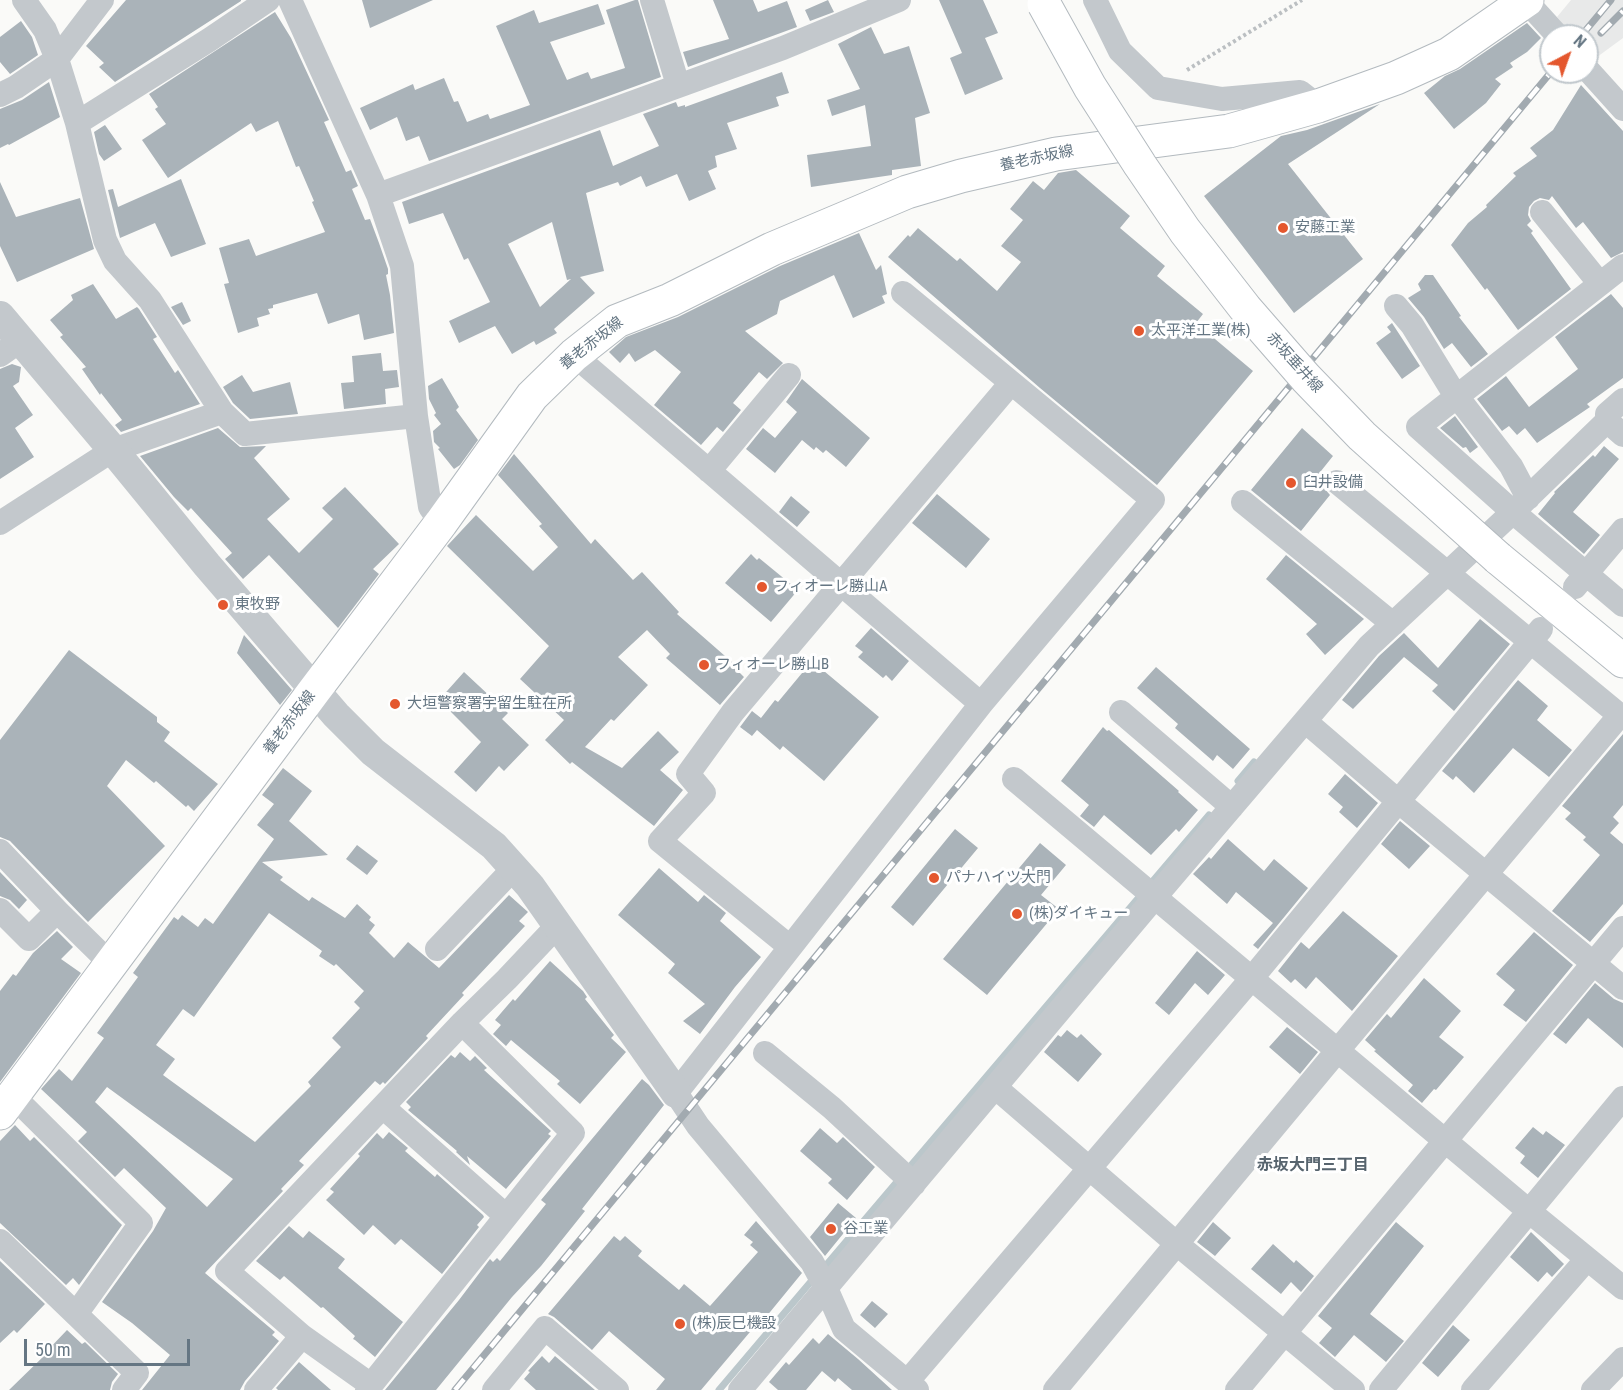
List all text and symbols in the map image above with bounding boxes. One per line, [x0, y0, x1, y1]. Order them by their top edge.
north arrow [1539, 24, 1599, 84]
text: N [1570, 31, 1590, 52]
street label: 養老赤坂線 [998, 142, 1076, 176]
place label: 安藤工業 [1295, 219, 1355, 237]
marker: 安藤工業 [1276, 221, 1290, 235]
street label: 養老赤坂線 [557, 314, 627, 374]
place label: 太平洋工業(株) [1151, 322, 1250, 340]
marker: 太平洋工業(株) [1132, 324, 1146, 338]
street label: 赤坂垂井線 [1262, 329, 1326, 397]
place label: 臼井設備 [1303, 474, 1363, 492]
marker: 臼井設備 [1284, 476, 1298, 490]
place label: フィオーレ勝山A [774, 578, 888, 596]
marker: フィオーレ勝山A [755, 580, 769, 594]
place label: 東牧野 [235, 596, 280, 614]
marker: 東牧野 [216, 598, 230, 612]
place label: フィオーレ勝山B [716, 656, 829, 674]
marker: フィオーレ勝山B [697, 658, 711, 672]
street label: 養老赤坂線 [260, 688, 320, 758]
place label: 大垣警察署宇留生駐在所 [407, 695, 572, 713]
marker: 大垣警察署宇留生駐在所 [388, 697, 402, 711]
place label: パナハイツ大門 [946, 869, 1051, 887]
marker: パナハイツ大門 [927, 871, 941, 885]
place label: (株)ダイキュー [1029, 905, 1128, 923]
marker: (株)ダイキュー [1010, 907, 1024, 921]
district label: 赤坂大門三丁目 [1257, 1156, 1369, 1176]
place label: 谷工業 [843, 1220, 888, 1238]
marker: 谷工業 [824, 1222, 838, 1236]
place label: (株)辰巳機設 [692, 1315, 776, 1333]
marker: (株)辰巳機設 [673, 1317, 687, 1331]
scale bar [27, 1327, 194, 1365]
text: 50 m [35, 1339, 70, 1360]

